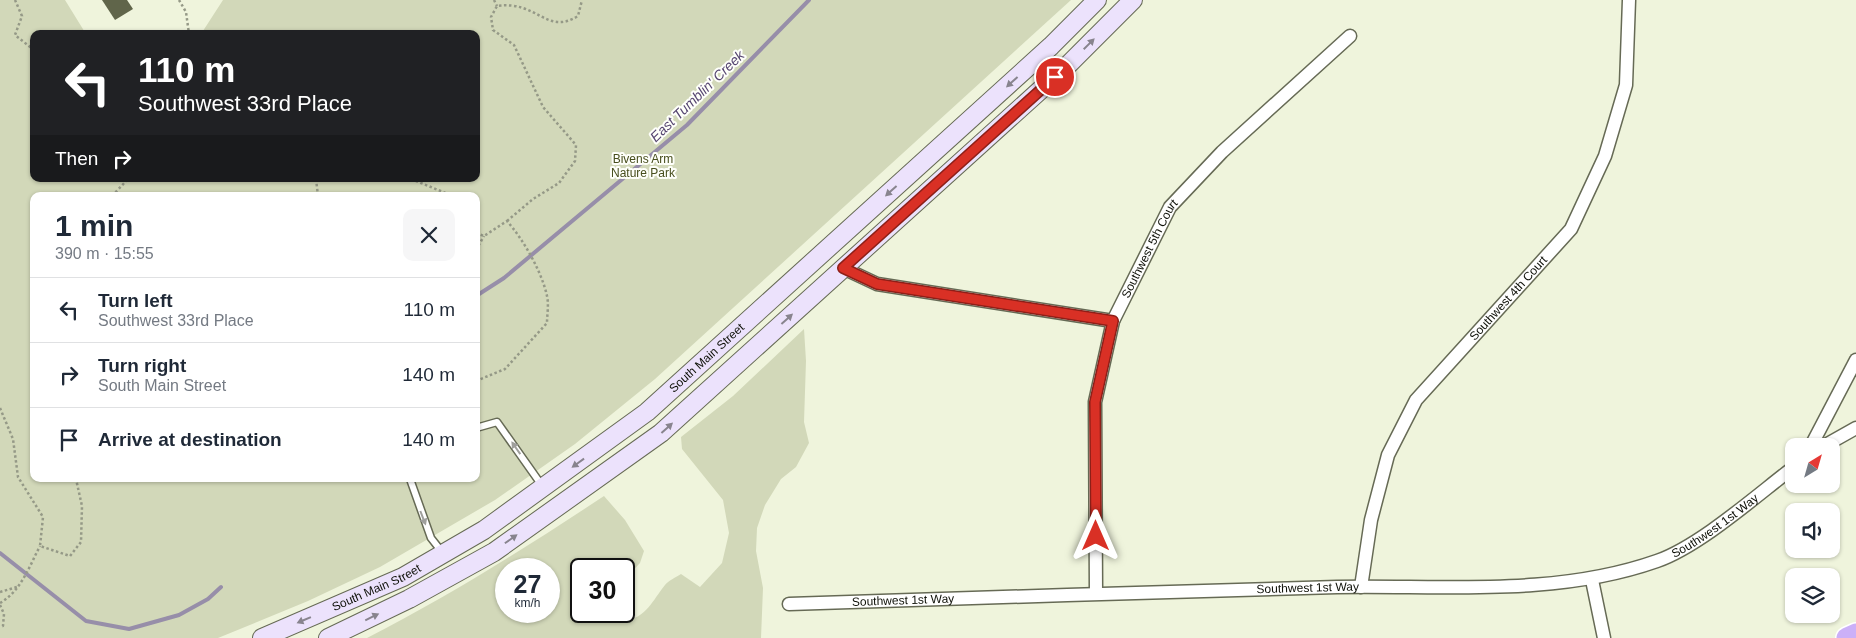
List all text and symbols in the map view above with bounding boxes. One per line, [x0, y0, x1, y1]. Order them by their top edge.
one-way arrow [1082, 38, 1094, 50]
water label: East Tumblin' Creek [647, 46, 748, 145]
icon: left [55, 50, 120, 115]
text: 110 m [138, 50, 235, 89]
pin [1034, 56, 1076, 98]
icon: arrive [1041, 63, 1069, 91]
one-way arrow [1006, 76, 1018, 88]
text: Southwest 33rd Place [138, 91, 352, 116]
icon: right [108, 145, 136, 173]
text: Then [55, 148, 98, 169]
park label: Bivens Arm Nature Park [611, 152, 676, 180]
one-way arrow [886, 185, 898, 197]
street label: Southwest 5th Court [1119, 196, 1181, 300]
text: 1 min [55, 209, 133, 242]
button: close [403, 209, 455, 261]
text: 390 m · 15:55 [55, 245, 154, 262]
street label: Southwest 4th Court [1466, 253, 1550, 343]
text: Turn left [98, 290, 173, 311]
icon: left [55, 296, 83, 324]
text: 110 m [404, 299, 455, 320]
text: Southwest 33rd Place [98, 312, 254, 329]
one-way arrow [781, 313, 794, 324]
street label: South Main Street [666, 320, 747, 395]
text: Turn right [98, 355, 186, 376]
icon: right [55, 361, 83, 389]
text: 140 m [402, 364, 455, 385]
text: South Main Street [98, 377, 226, 394]
one-way arrow [661, 422, 674, 433]
icon: arrive [55, 426, 83, 454]
text: Arrive at destination [98, 429, 282, 450]
text: 140 m [402, 429, 455, 450]
north arrow [1785, 438, 1840, 492]
map controls [1785, 438, 1840, 623]
one-way arrow [511, 441, 521, 455]
one-way arrow [572, 458, 585, 469]
street label: Southwest 1st Way [1669, 491, 1761, 561]
button: sound [1785, 503, 1840, 558]
position arrow [1069, 509, 1121, 561]
one-way arrow [420, 510, 427, 525]
one-way arrow [505, 534, 518, 544]
speed limit sign: 30 [570, 558, 635, 623]
street label: South Main Street [330, 561, 424, 614]
button: layers [1785, 568, 1840, 623]
text: 27 [514, 570, 541, 598]
street label: Southwest 1st Way [1256, 580, 1359, 596]
street label: Southwest 1st Way [852, 592, 954, 609]
text: km/h [514, 596, 541, 610]
one-way arrow [364, 613, 379, 621]
one-way arrow [297, 616, 311, 624]

